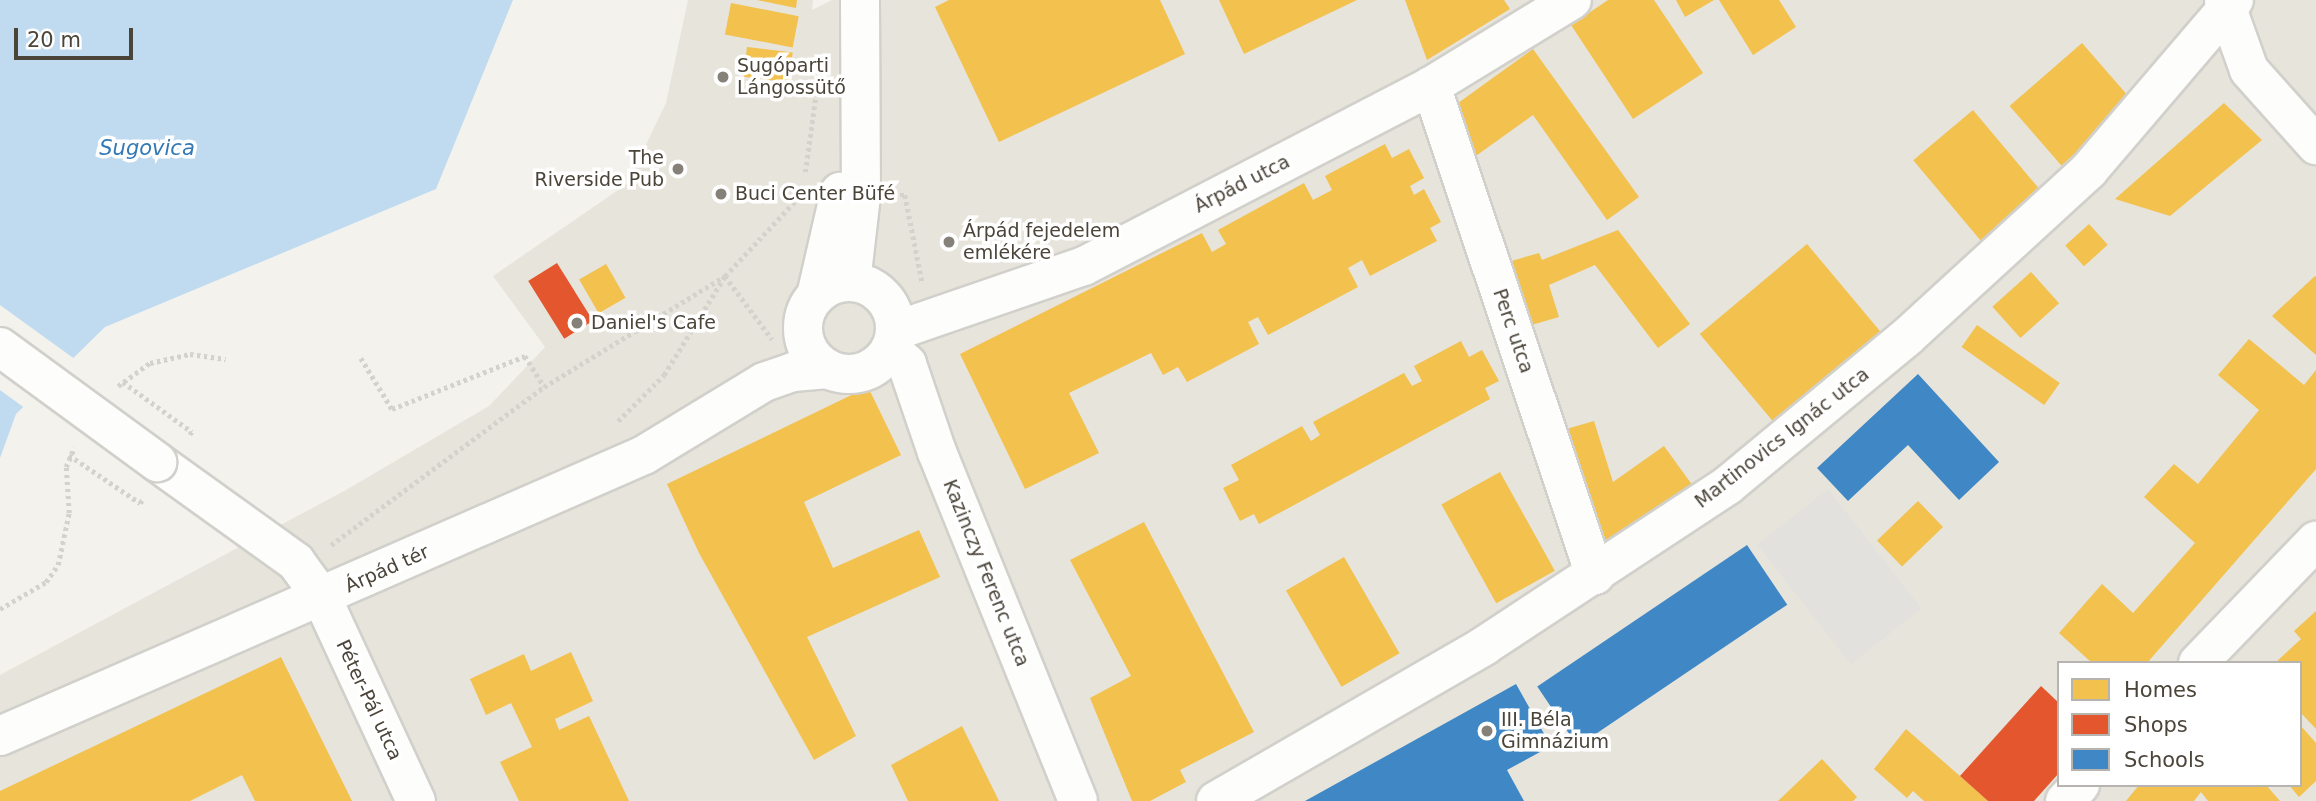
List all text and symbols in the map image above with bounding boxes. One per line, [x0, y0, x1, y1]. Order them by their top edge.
scale bar [18, 14, 136, 58]
text: 20 m [27, 28, 81, 52]
place label: Sugóparti Lángossütő [737, 55, 846, 99]
marker: Sugóparti Lángossütő [715, 69, 731, 85]
water label: Sugovica [99, 135, 195, 161]
place label: The Riverside Pub [535, 147, 664, 191]
street label: Árpád utca [1190, 150, 1294, 218]
marker: The Riverside Pub [670, 161, 686, 177]
place label: Buci Center Büfé [735, 183, 895, 205]
marker: Buci Center Büfé [713, 186, 729, 202]
place label: Árpád fejedelem emlékére [963, 220, 1120, 264]
marker: Árpád fejedelem emlékére [941, 234, 957, 250]
street label: Perc utca [1488, 286, 1538, 376]
place label: Daniel's Cafe [591, 312, 716, 334]
marker: Daniel's Cafe [569, 315, 585, 331]
street label: Martinovics Ignác utca [1690, 363, 1874, 513]
street label: Kazinczy Ferenc utca [938, 476, 1034, 670]
street label: Árpád tér [341, 540, 433, 598]
street label: Péter-Pál utca [331, 636, 407, 764]
legend [2057, 661, 2302, 787]
text: Homes [2124, 678, 2197, 702]
place label: III. Béla Gimnázium [1501, 709, 1609, 753]
text: Shops [2124, 713, 2188, 737]
marker: III. Béla Gimnázium [1479, 723, 1495, 739]
text: Schools [2124, 748, 2205, 772]

